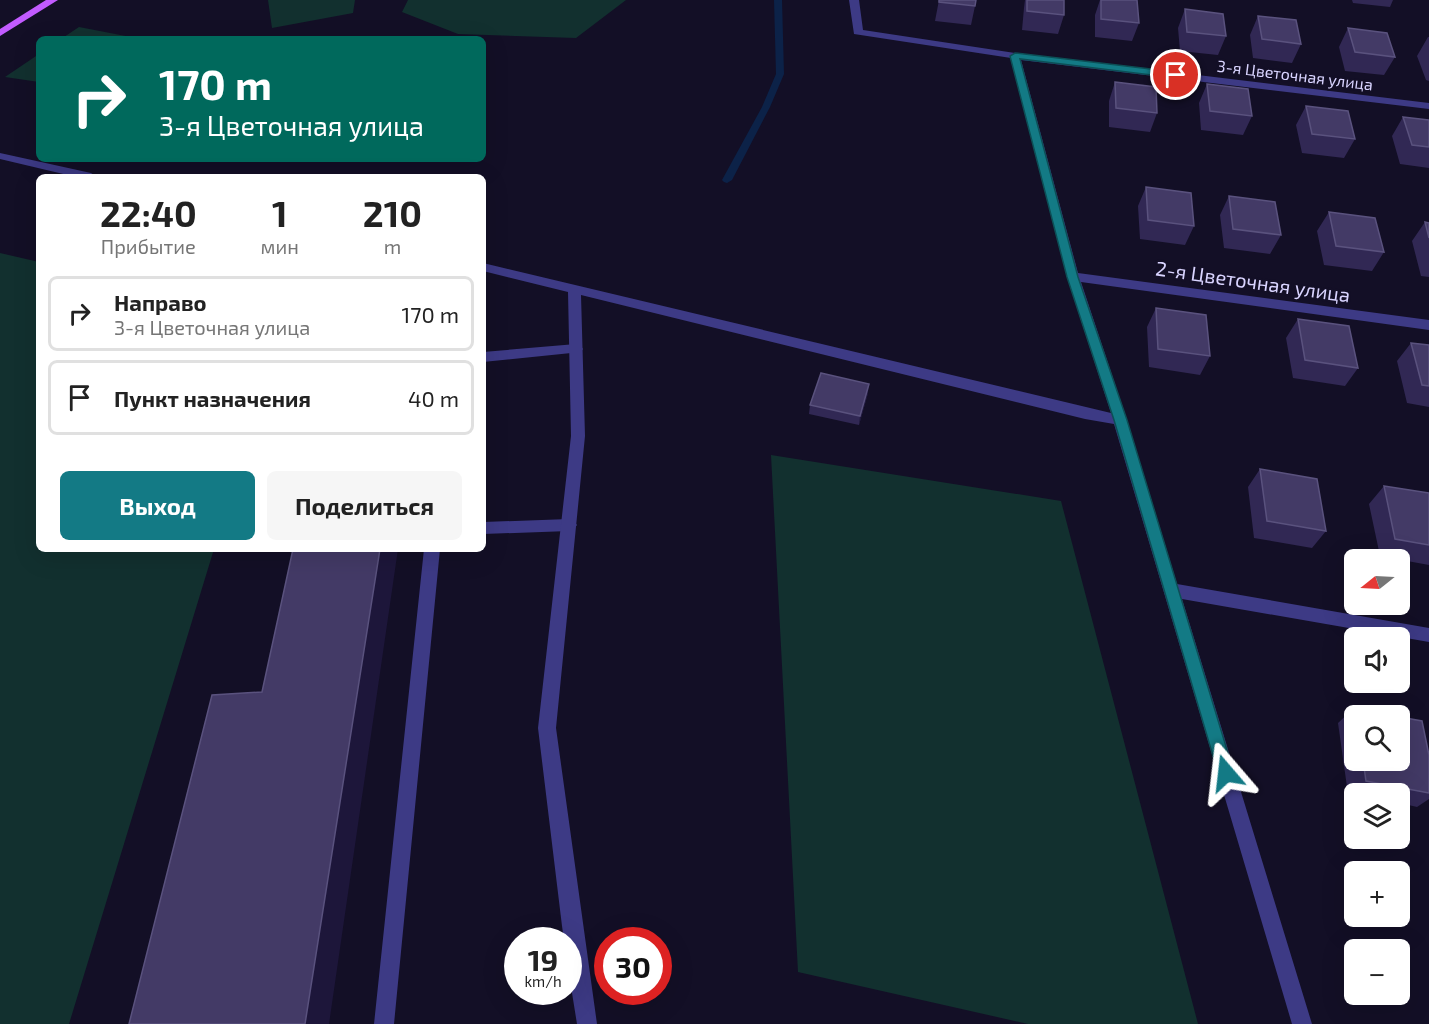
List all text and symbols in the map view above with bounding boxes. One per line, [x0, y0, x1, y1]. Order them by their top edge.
pin [1150, 49, 1201, 100]
street label: 3-я Цветочная улица [1216, 56, 1374, 94]
text: 170 m [159, 58, 272, 108]
icon: arrive [1159, 58, 1192, 91]
icon: right [60, 60, 138, 138]
text: 3-я Цветочная улица [159, 109, 424, 141]
text: 22:40 [100, 191, 197, 234]
text: 1 [272, 191, 288, 234]
text: 210 [363, 191, 422, 234]
text: Прибытие [101, 234, 196, 258]
text: мин [261, 234, 299, 258]
text: m [384, 234, 401, 258]
street label: 2-я Цветочная улица [1154, 255, 1352, 308]
text: Направо [114, 289, 207, 315]
icon: right [63, 297, 96, 330]
text: 170 m [402, 301, 459, 327]
text: 3-я Цветочная улица [114, 315, 310, 339]
icon: arrive [63, 381, 96, 414]
text: Пункт назначения [114, 385, 311, 411]
text: 40 m [408, 385, 459, 411]
button: Выход [60, 471, 255, 540]
button: Поделиться [267, 471, 462, 540]
north arrow [1344, 549, 1410, 615]
map controls [1344, 549, 1410, 1005]
button: sound [1344, 627, 1410, 693]
button: search [1344, 705, 1410, 771]
position arrow [1194, 741, 1258, 805]
button: layers [1344, 783, 1410, 849]
button: + [1344, 861, 1410, 927]
speed limit sign: 30 [594, 927, 672, 1005]
button: − [1344, 939, 1410, 1005]
text: 19 [528, 941, 558, 977]
text: km/h [524, 972, 562, 990]

